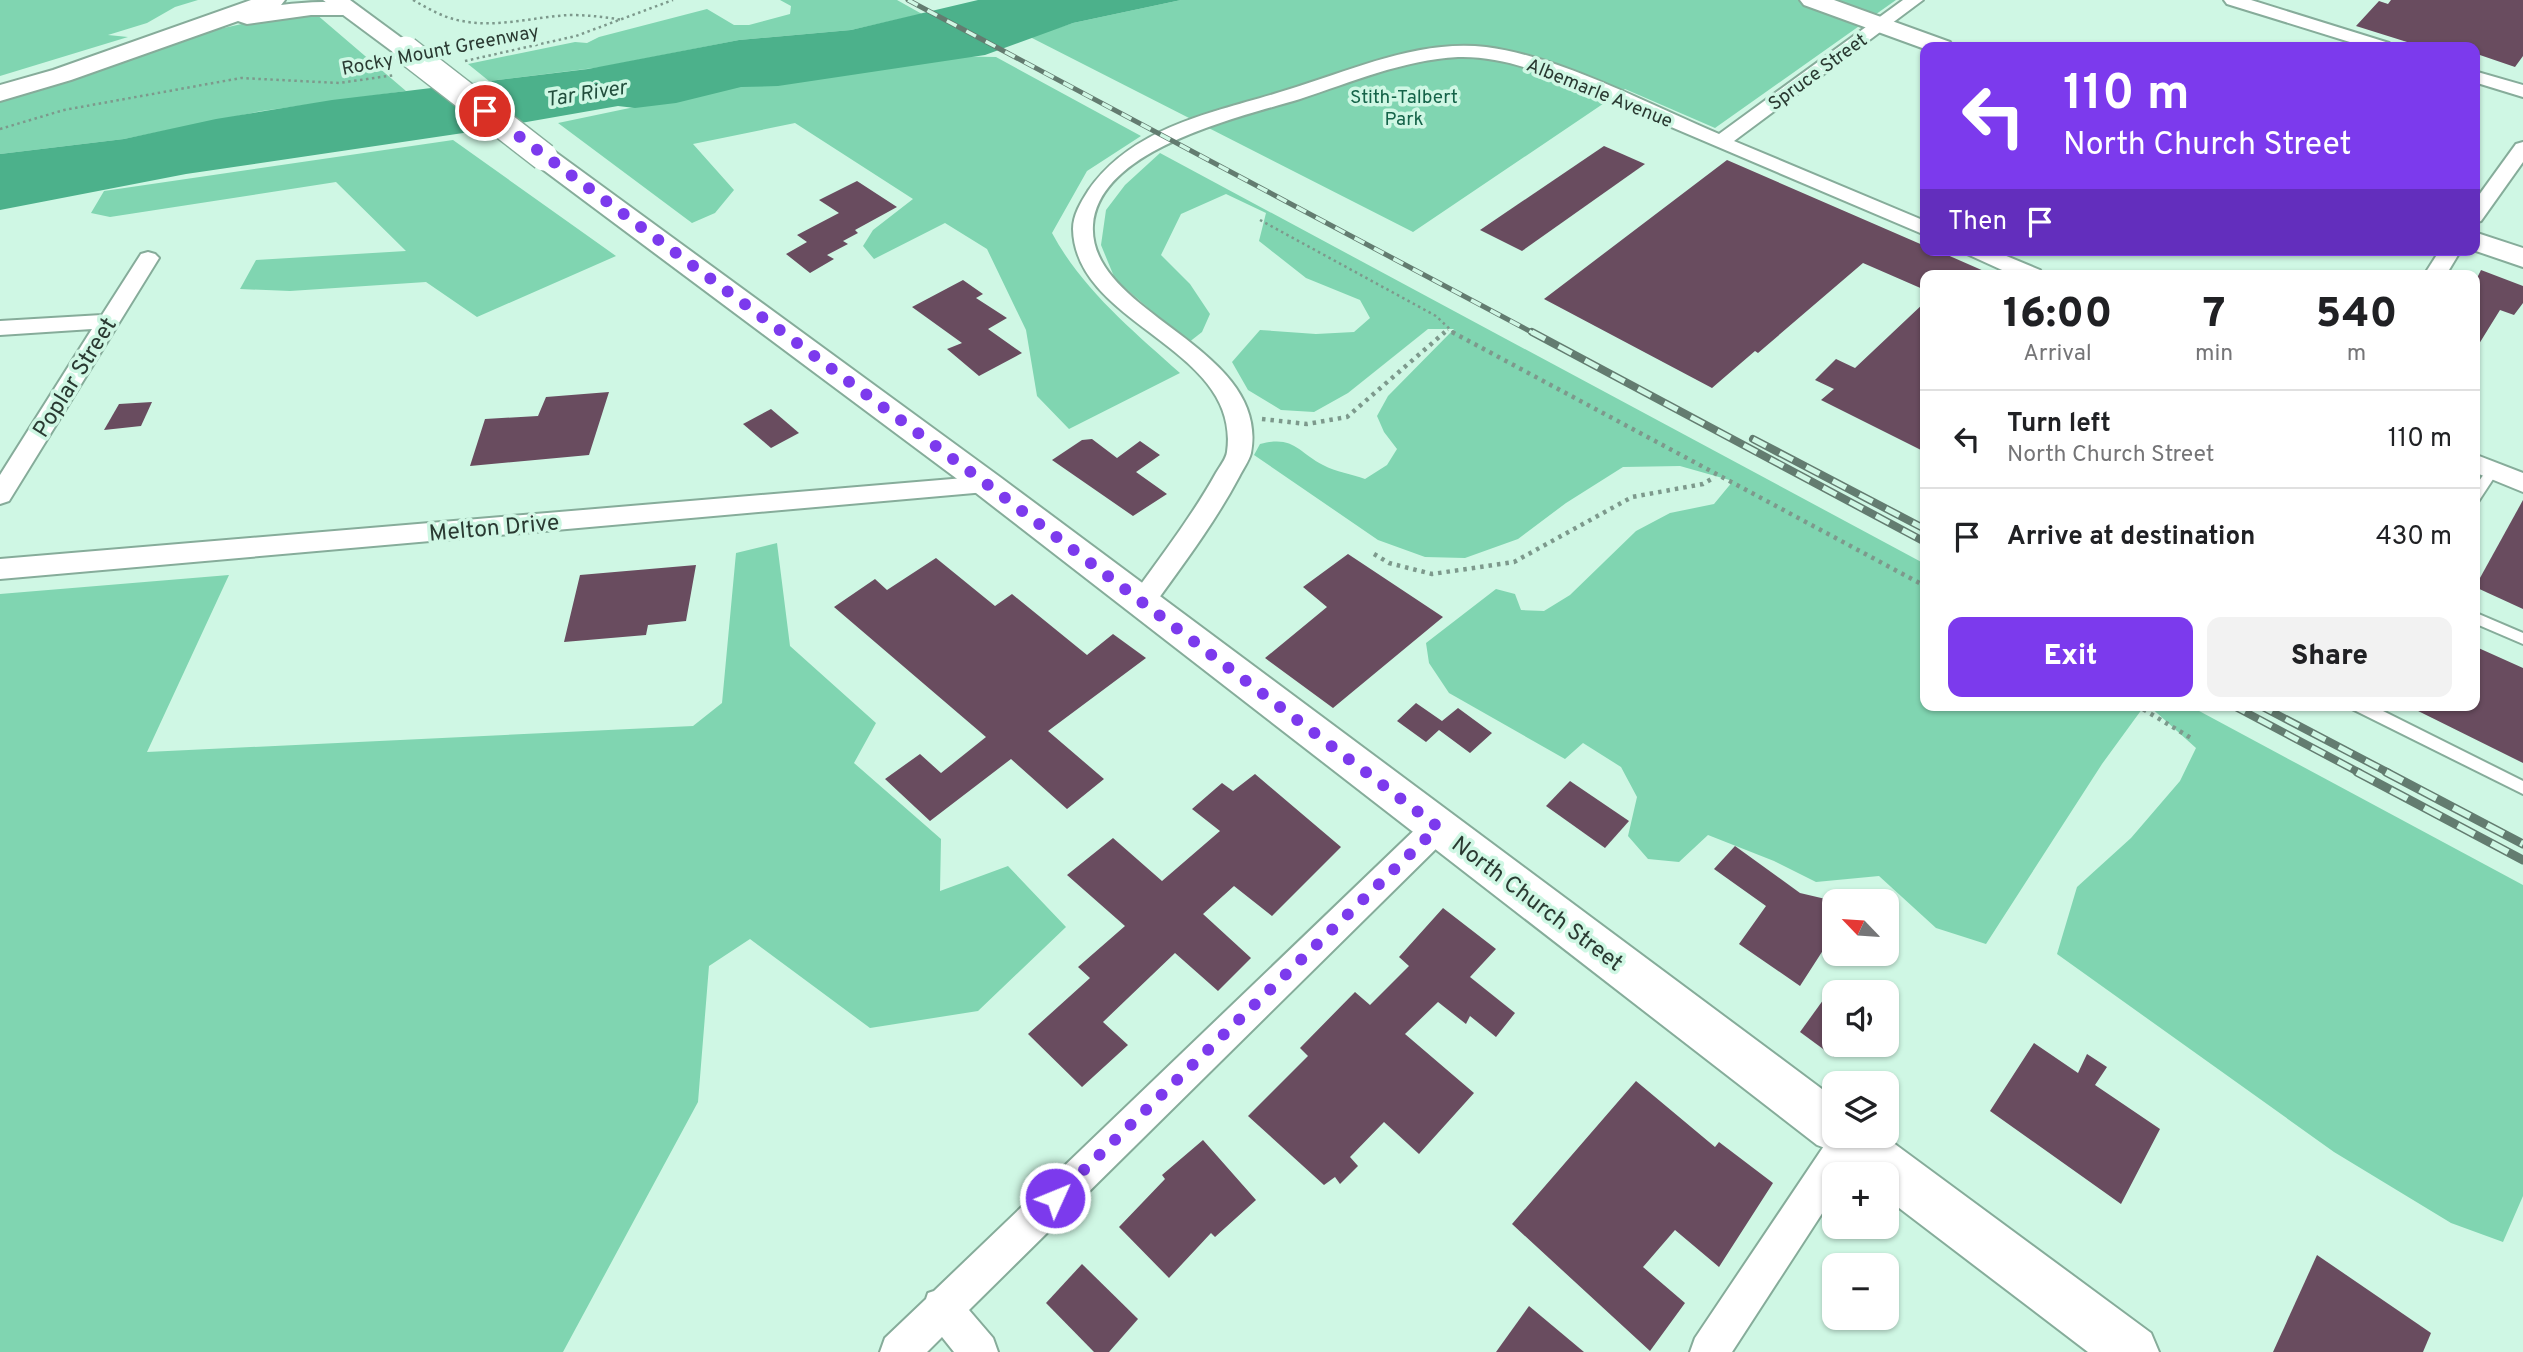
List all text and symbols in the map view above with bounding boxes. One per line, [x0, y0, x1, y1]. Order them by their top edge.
street label: Rocky Mount Greenway [340, 20, 541, 82]
street label: Spruce Street [1764, 29, 1872, 117]
street label: Albemarle Avenue [1523, 54, 1676, 134]
text: 110 m [2063, 65, 2190, 127]
icon: left [1948, 70, 2039, 161]
water label: Tar River [544, 74, 631, 114]
pin [455, 81, 515, 141]
park label: Stith-Talbert Park [1350, 86, 1458, 132]
icon: arrive [466, 92, 504, 130]
text: North Church Street [2063, 126, 2352, 166]
icon: arrive [2021, 203, 2059, 241]
text: Then [1948, 206, 2007, 239]
text: 16:00 [2003, 289, 2112, 342]
text: 7 [2203, 289, 2225, 342]
text: 540 [2316, 289, 2397, 342]
street label: Poplar Street [28, 313, 125, 444]
text: Arrival [2023, 340, 2092, 369]
text: min [2195, 340, 2233, 369]
text: m [2347, 340, 2366, 369]
text: Turn left [2007, 408, 2111, 441]
icon: left [1948, 420, 1986, 458]
text: 110 m [2388, 423, 2452, 456]
text: North Church Street [2007, 441, 2214, 470]
street label: Melton Drive [428, 509, 561, 550]
icon: arrive [1948, 518, 1986, 556]
text: Arrive at destination [2007, 521, 2255, 554]
text: 430 m [2376, 521, 2452, 554]
button: Exit [1948, 617, 2193, 697]
button: Share [2207, 617, 2452, 697]
street label: North Church Street [1445, 831, 1628, 979]
north arrow [1822, 889, 1899, 966]
map controls [1822, 889, 1899, 1330]
button: sound [1822, 980, 1899, 1057]
button: layers [1822, 1071, 1899, 1148]
position arrow [1018, 1161, 1092, 1235]
button: + [1822, 1162, 1899, 1239]
button: − [1822, 1253, 1899, 1330]

